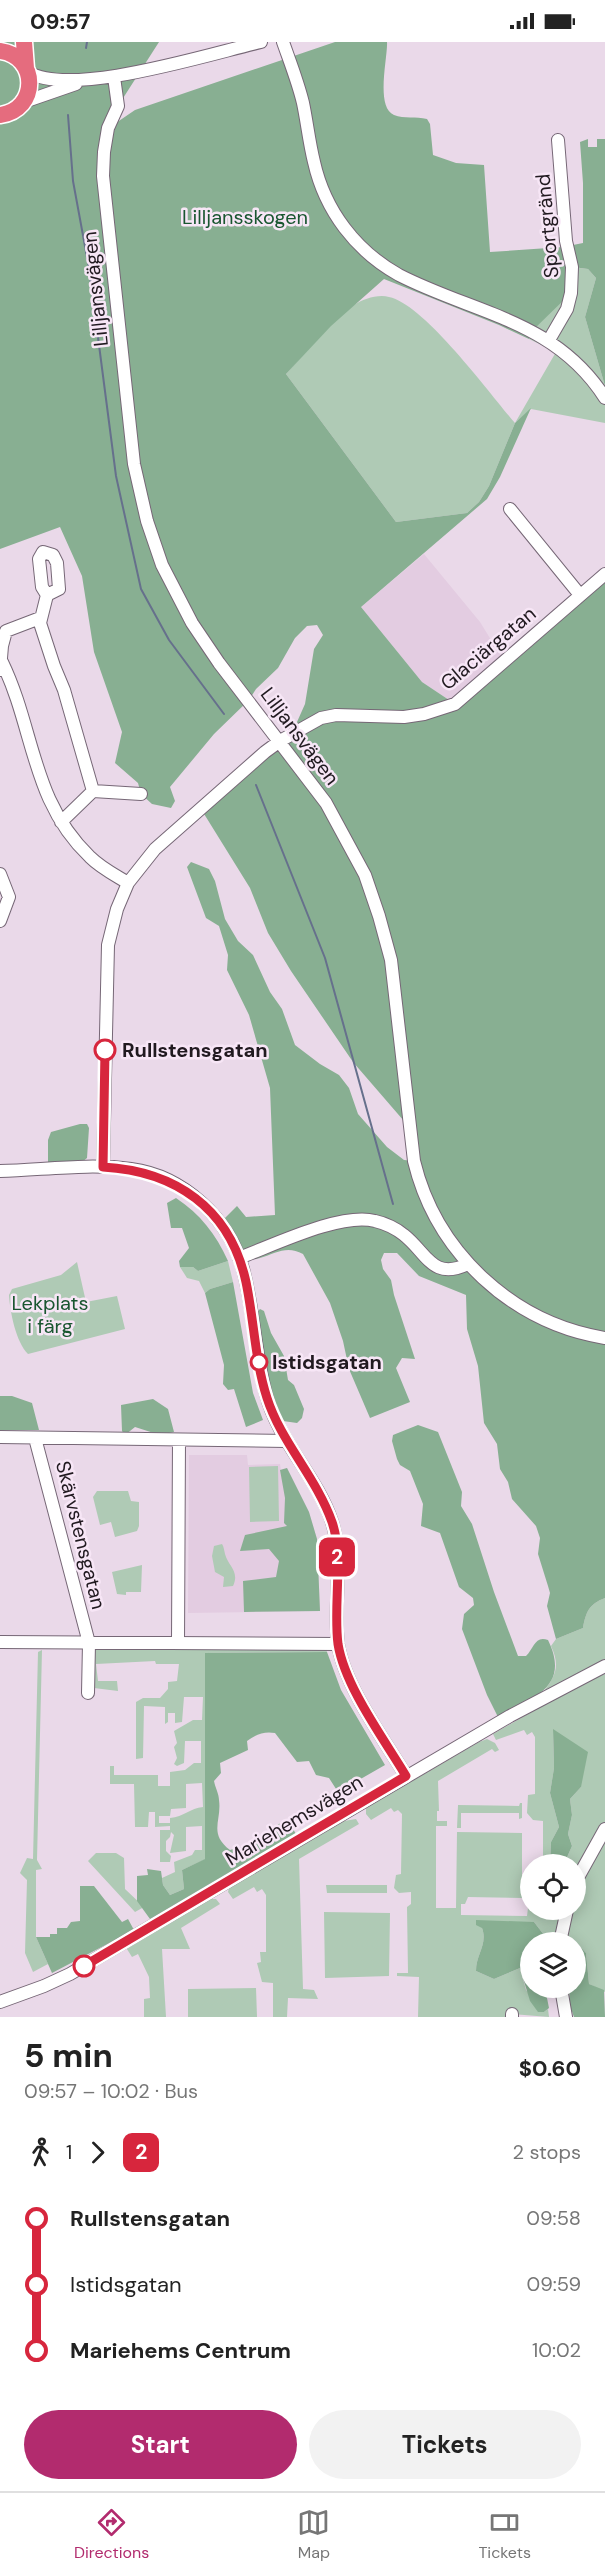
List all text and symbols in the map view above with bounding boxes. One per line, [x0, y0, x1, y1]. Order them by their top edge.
text: 09:57 [30, 7, 90, 36]
street label: Sportgränd [529, 173, 565, 279]
park label: Lilljansskogen [182, 204, 308, 230]
street label: Lilljansvägen [76, 230, 114, 348]
street label: Glaciärgatan [435, 601, 541, 695]
street label: Lilljansvägen [255, 682, 345, 790]
place label: Rullstensgatan [122, 1037, 268, 1063]
marker: Rullstensgatan [94, 1039, 116, 1061]
park label: Lekplats i färg [11, 1290, 89, 1339]
place label: Istidsgatan [272, 1349, 382, 1375]
marker: Istidsgatan [250, 1353, 268, 1371]
street label: Skärvstensgatan [50, 1458, 112, 1612]
line badge: 2 [318, 1538, 356, 1576]
text: 2 [331, 1543, 343, 1571]
street label: Mariehemsvägen [220, 1769, 368, 1871]
map controls [520, 1854, 586, 1998]
button: locate [520, 1854, 586, 1920]
button: layers [520, 1932, 586, 1998]
unlabelled marker [73, 1955, 95, 1977]
text: 5 min [24, 2034, 113, 2077]
text: $0.60 [519, 2054, 581, 2083]
text: 09:57 – 10:02 · Bus [24, 2078, 198, 2104]
icon: walk [24, 2136, 57, 2169]
icon: forward [81, 2136, 114, 2169]
text: 2 [135, 2138, 147, 2166]
text: 1 [66, 2139, 72, 2165]
text: 2 stops [513, 2139, 581, 2165]
text: Rullstensgatan [70, 2204, 230, 2233]
text: 09:58 [526, 2205, 581, 2231]
text: Istidsgatan [70, 2270, 182, 2299]
text: 09:59 [527, 2271, 581, 2297]
text: Mariehems Centrum [70, 2336, 291, 2365]
text: 10:02 [532, 2337, 581, 2363]
button: Start [24, 2410, 297, 2479]
button: Tickets [309, 2410, 581, 2479]
tab: Directions [74, 2506, 149, 2563]
tab: Map [297, 2506, 330, 2563]
tab: Tickets [478, 2506, 531, 2563]

